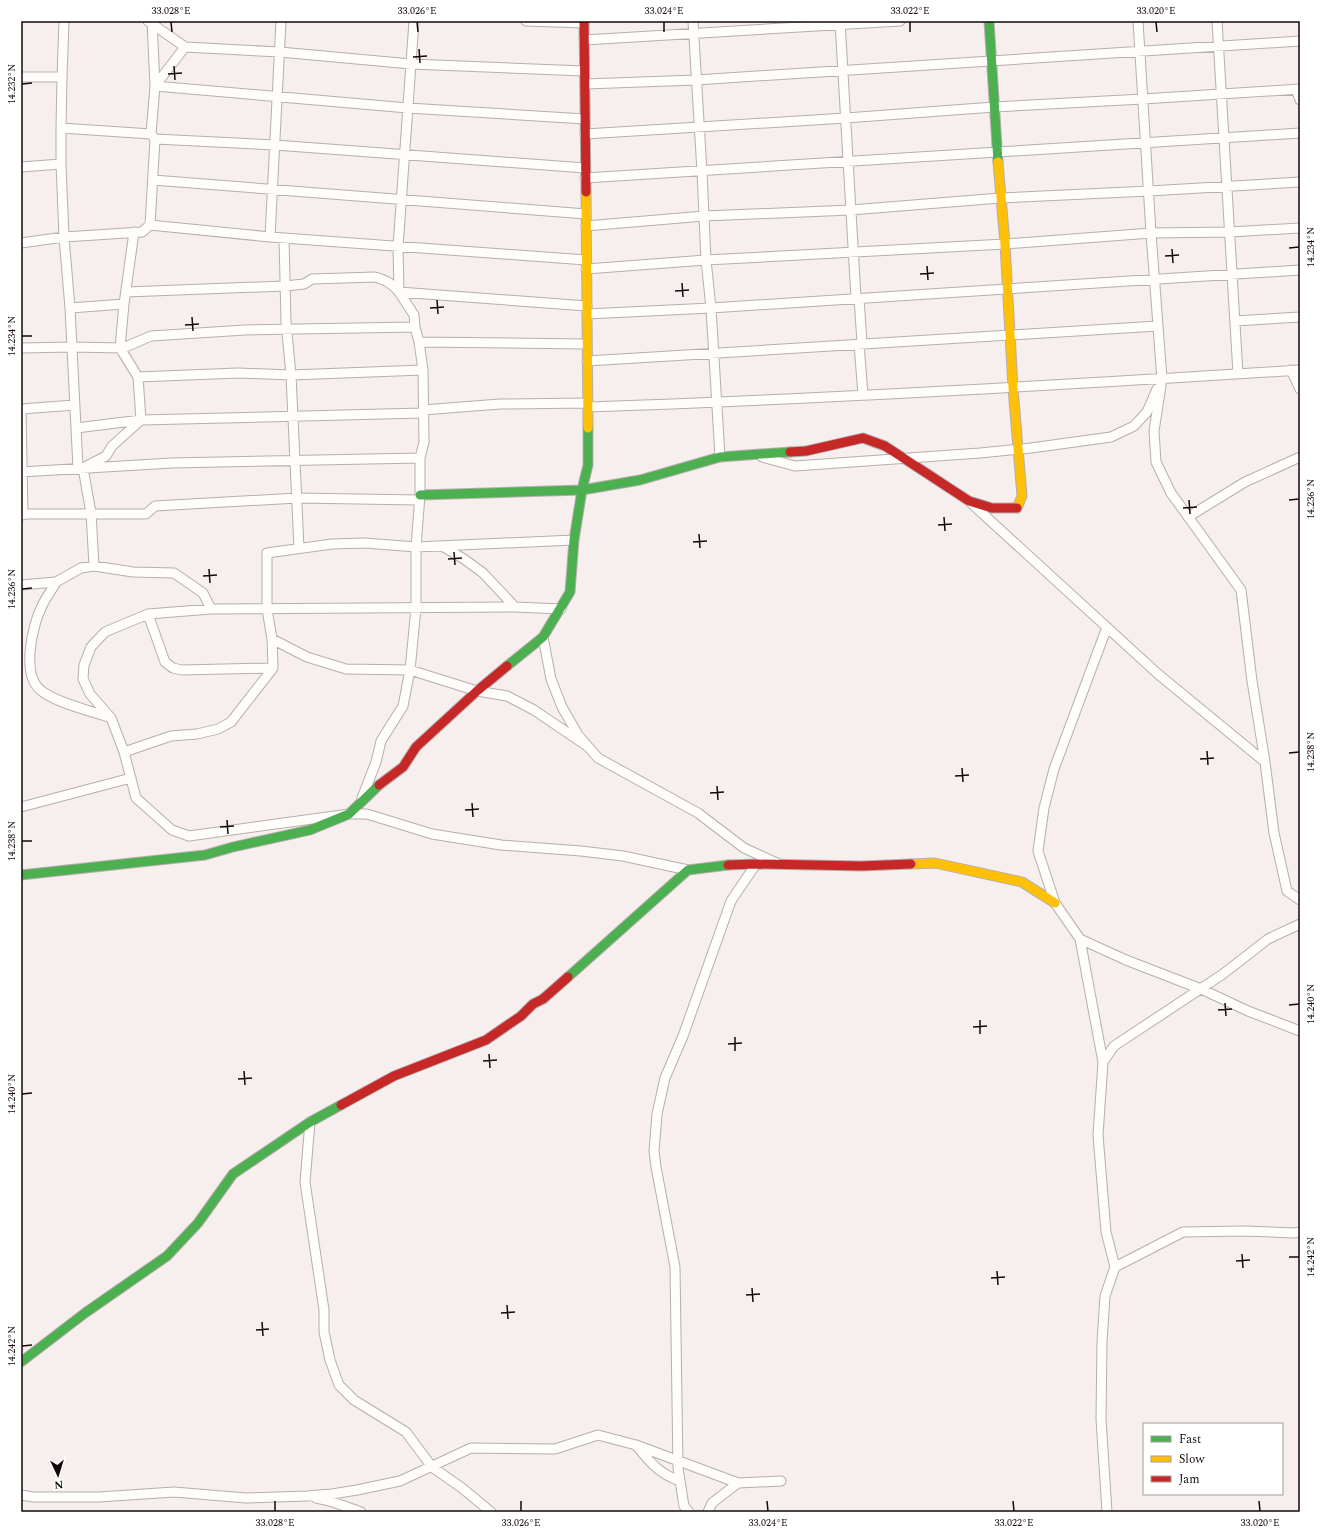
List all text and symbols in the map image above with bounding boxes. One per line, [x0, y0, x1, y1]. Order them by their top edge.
text: 33.028°E [151, 3, 191, 19]
text: 33.026°E [397, 3, 437, 19]
text: 33.024°E [644, 3, 684, 19]
text: 33.022°E [890, 3, 930, 19]
text: 33.020°E [1136, 3, 1176, 19]
text: 14.232°N [4, 64, 20, 104]
text: 14.234°N [1303, 227, 1319, 267]
text: 14.234°N [4, 316, 20, 356]
text: 14.236°N [1303, 479, 1319, 519]
text: 14.236°N [4, 569, 20, 609]
text: 14.238°N [1303, 732, 1319, 772]
text: 14.238°N [4, 821, 20, 861]
text: 14.240°N [1303, 984, 1319, 1024]
text: 14.240°N [4, 1074, 20, 1114]
text: 14.242°N [1303, 1237, 1319, 1277]
text: 14.242°N [4, 1326, 20, 1366]
legend [1143, 1423, 1283, 1495]
text: Fast [1179, 1430, 1201, 1449]
text: Slow [1179, 1450, 1205, 1469]
north arrow [38, 1455, 78, 1495]
text: Jam [1179, 1470, 1200, 1489]
text: N [54, 1476, 64, 1493]
text: 33.028°E [255, 1515, 295, 1531]
text: 33.026°E [501, 1515, 541, 1531]
text: 33.024°E [748, 1515, 788, 1531]
text: 33.022°E [994, 1515, 1034, 1531]
text: 33.020°E [1240, 1515, 1280, 1531]

